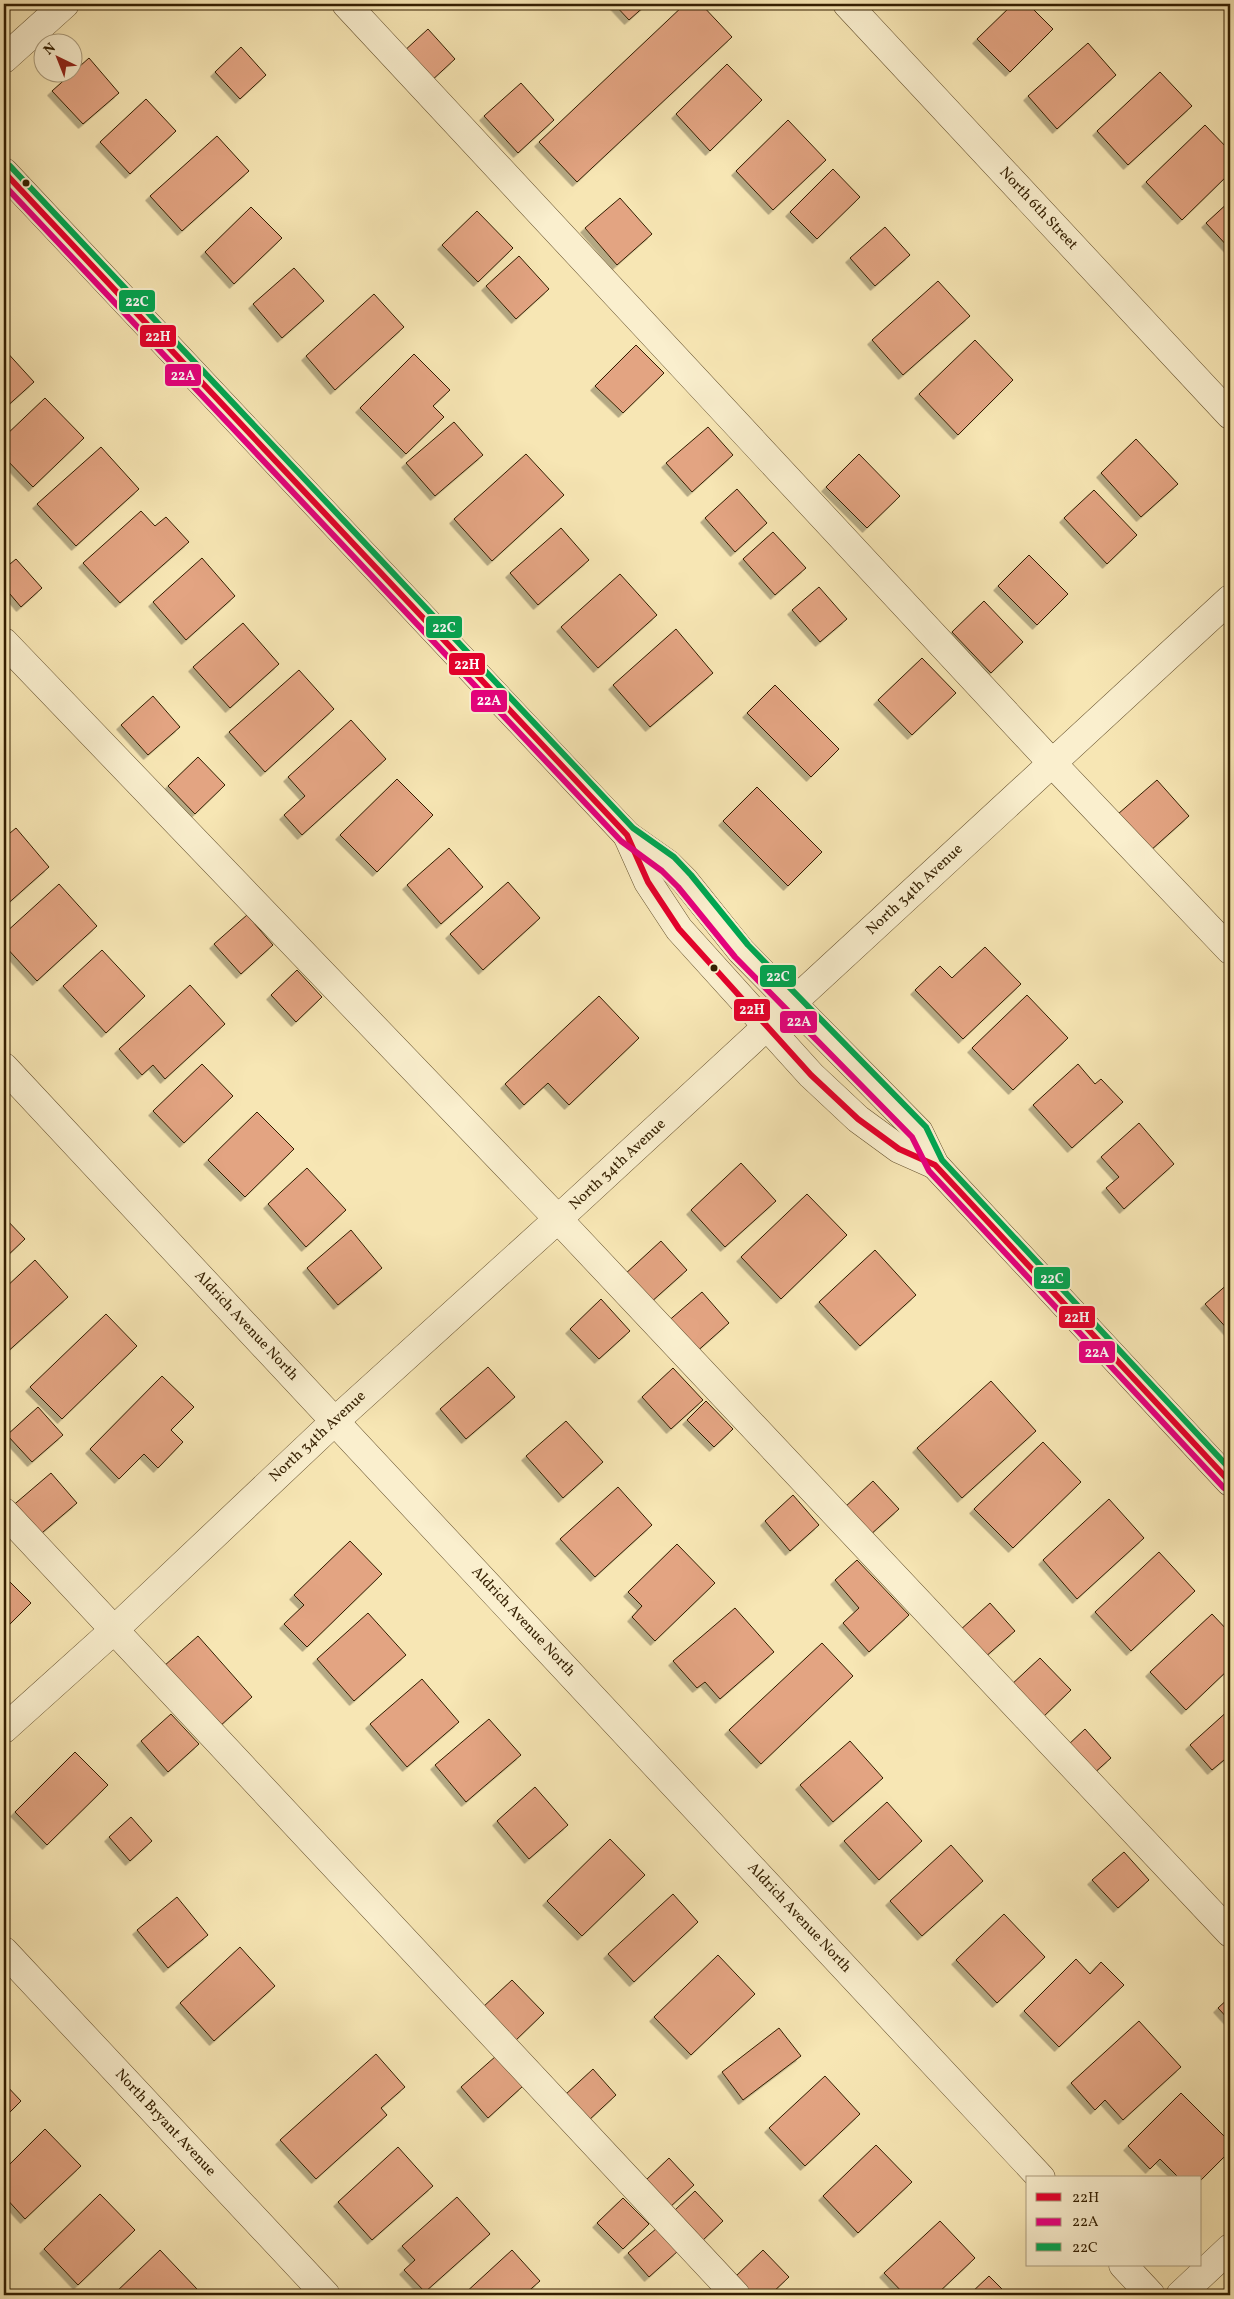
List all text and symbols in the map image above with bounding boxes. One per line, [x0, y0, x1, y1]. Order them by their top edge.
north arrow [32, 32, 82, 82]
text: N [40, 39, 60, 60]
street label: North 6th Street [994, 163, 1082, 255]
unlabelled marker [21, 178, 31, 188]
line badge: 22C [118, 289, 156, 313]
text: 22C [125, 293, 149, 312]
line badge: 22H [139, 324, 177, 348]
text: 22H [145, 328, 171, 347]
line badge: 22A [164, 363, 202, 387]
text: 22A [171, 367, 195, 386]
line badge: 22C [425, 615, 463, 639]
text: 22C [432, 619, 456, 638]
line badge: 22H [448, 652, 486, 676]
text: 22H [454, 656, 480, 675]
line badge: 22A [470, 689, 508, 713]
text: 22A [477, 692, 501, 711]
street label: North 34th Avenue [862, 840, 968, 940]
unlabelled marker [709, 963, 719, 973]
line badge: 22C [759, 964, 797, 988]
text: 22C [766, 968, 790, 987]
line badge: 22H [733, 998, 771, 1022]
text: 22H [739, 1001, 765, 1020]
line badge: 22A [779, 1010, 818, 1034]
text: 22A [787, 1013, 811, 1032]
street label: North 34th Avenue [565, 1115, 671, 1215]
street label: Aldrich Avenue North [189, 1266, 303, 1386]
line badge: 22C [1033, 1266, 1071, 1290]
text: 22C [1040, 1270, 1064, 1289]
line badge: 22H [1058, 1305, 1096, 1329]
text: 22H [1064, 1309, 1090, 1328]
line badge: 22A [1078, 1340, 1116, 1364]
text: 22A [1085, 1344, 1109, 1363]
street label: North 34th Avenue [265, 1387, 371, 1487]
street label: Aldrich Avenue North [466, 1562, 580, 1682]
street label: Aldrich Avenue North [742, 1858, 856, 1978]
street label: North Bryant Avenue [110, 2065, 220, 2181]
legend [1026, 2176, 1202, 2266]
text: 22H [1072, 2188, 1099, 2209]
text: 22A [1072, 2212, 1099, 2233]
text: 22C [1072, 2238, 1098, 2259]

